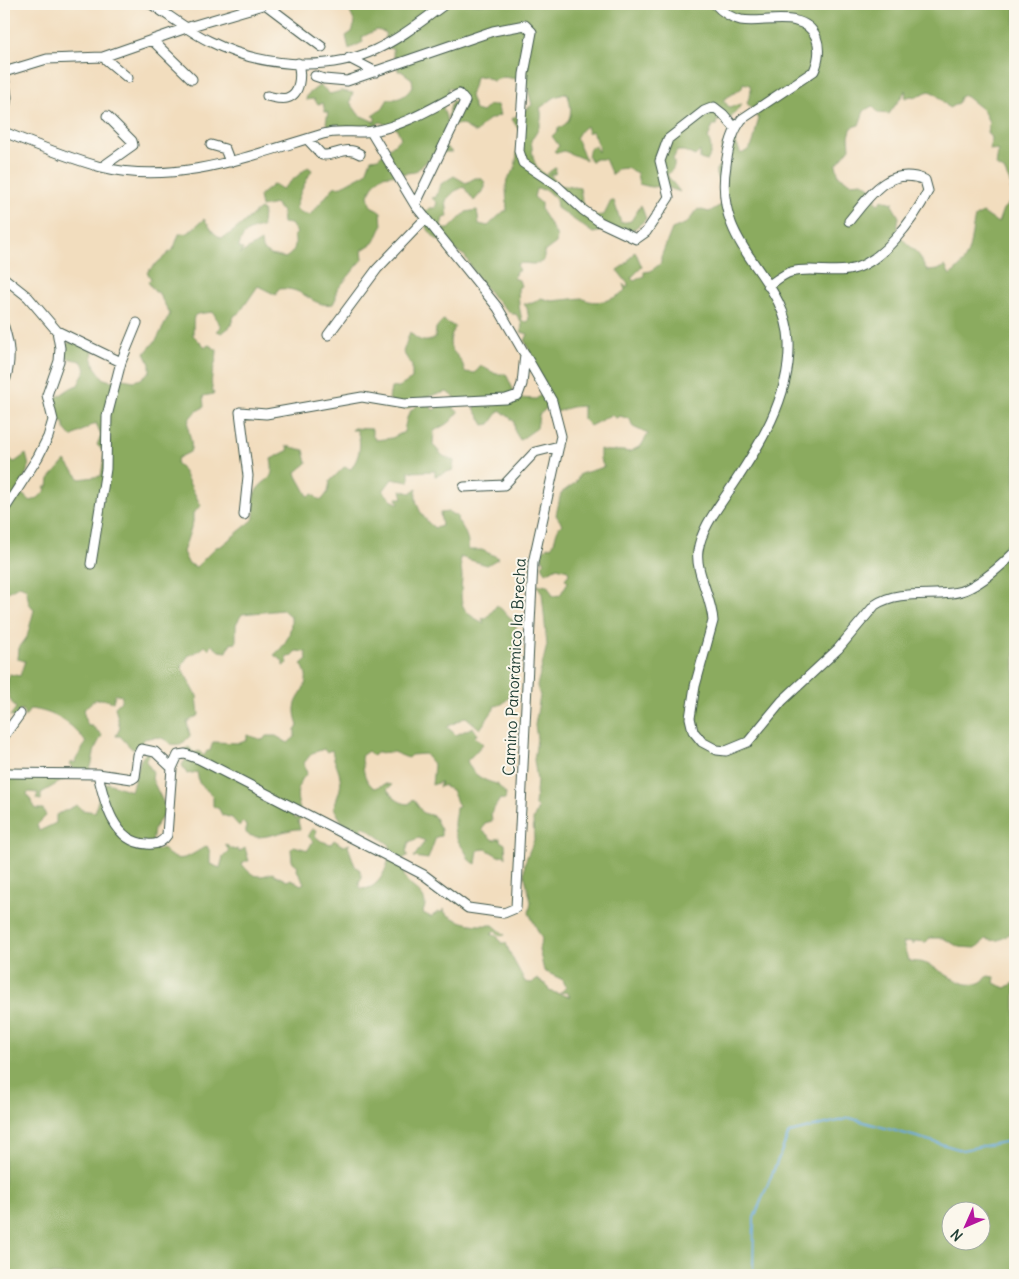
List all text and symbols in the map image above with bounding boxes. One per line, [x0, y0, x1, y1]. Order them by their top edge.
street label: Camino Panorámico la Brecha [498, 558, 530, 776]
north arrow [942, 1202, 992, 1252]
text: N [947, 1225, 967, 1245]

